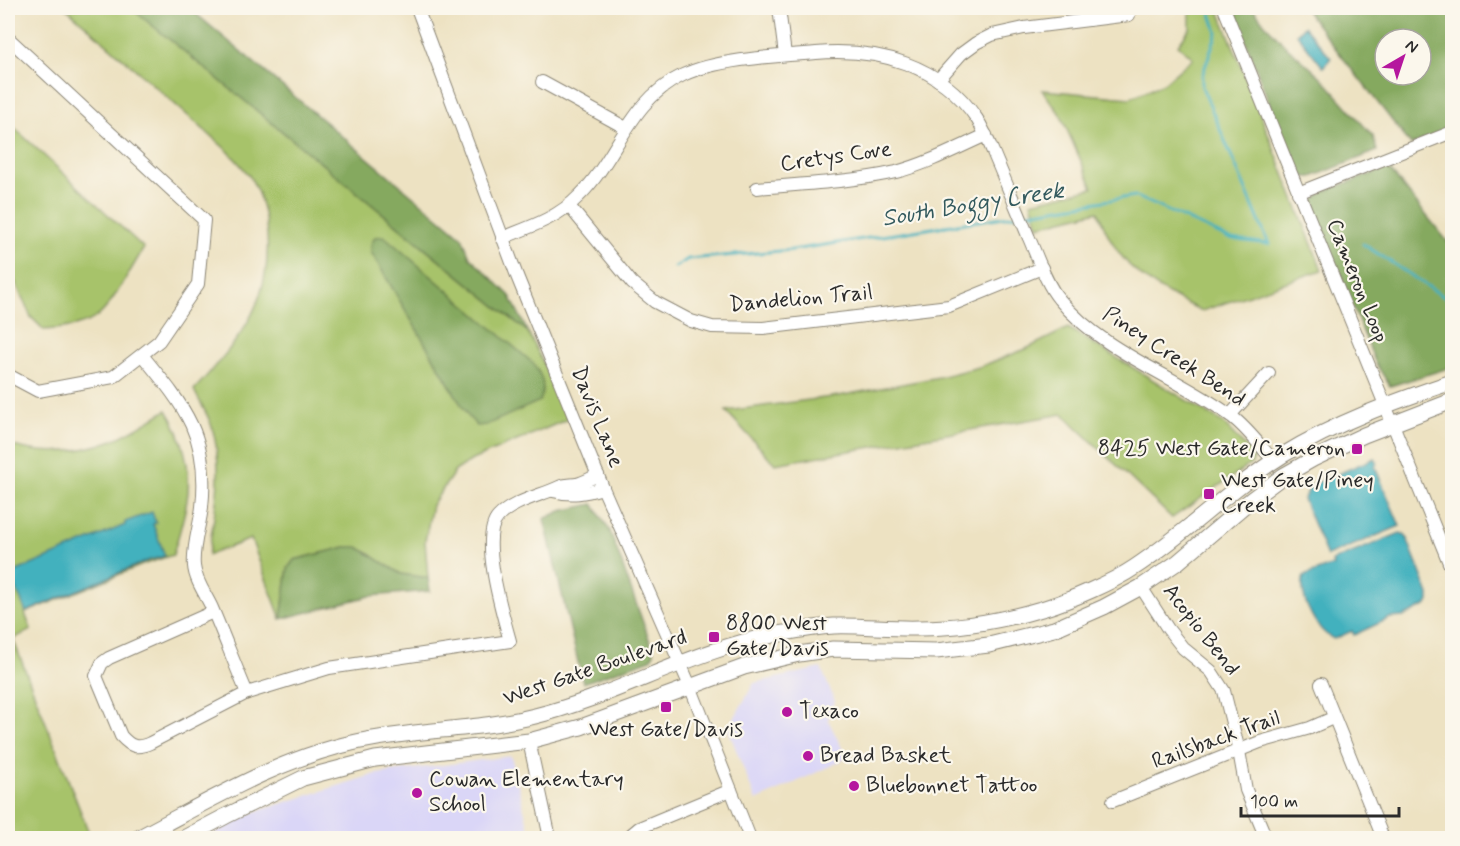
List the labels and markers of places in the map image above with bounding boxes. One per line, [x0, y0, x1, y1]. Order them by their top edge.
place label: 8425 West Gate/Cameron [1098, 435, 1345, 463]
marker: 8425 West Gate/Cameron [1350, 442, 1364, 456]
place label: West Gate/Piney Creek [1221, 467, 1374, 520]
marker: West Gate/Piney Creek [1202, 487, 1216, 501]
place label: 8800 West Gate/Davis [726, 610, 829, 663]
marker: 8800 West Gate/Davis [707, 630, 721, 644]
place label: Texaco [799, 698, 859, 726]
marker: West Gate/Davis [659, 700, 673, 714]
marker: Texaco [780, 705, 794, 719]
place label: West Gate/Davis [589, 716, 743, 744]
place label: Bread Basket [820, 742, 951, 770]
marker: Bread Basket [801, 749, 815, 763]
place label: Cowan Elementary School [429, 766, 624, 819]
place label: Bluebonnet Tattoo [866, 772, 1038, 800]
marker: Bluebonnet Tattoo [847, 779, 861, 793]
marker: Cowan Elementary School [410, 786, 424, 800]

